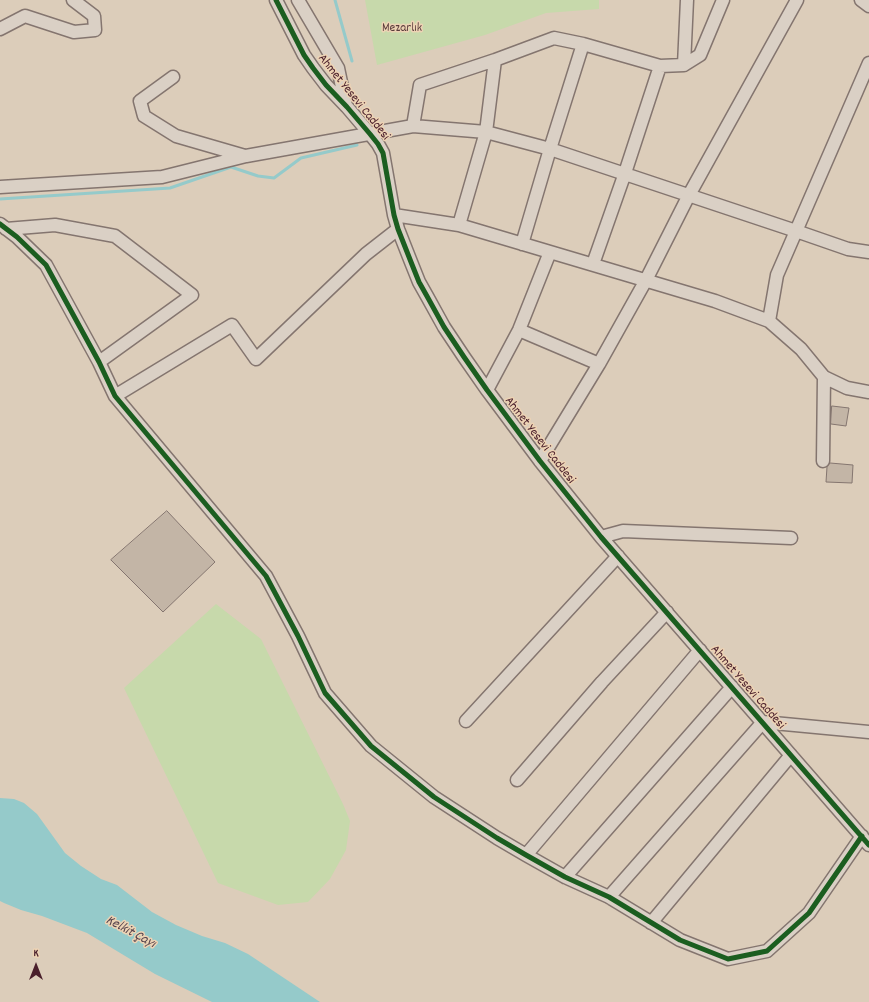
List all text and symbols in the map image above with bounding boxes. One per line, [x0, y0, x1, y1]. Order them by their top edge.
park label: Mezarlık [382, 21, 422, 37]
street label: Ahmet Yesevi Caddesi [314, 52, 392, 144]
street label: Ahmet Yesevi Caddesi [500, 394, 578, 488]
street label: Ahmet Yesevi Caddesi [706, 643, 788, 733]
water label: Kelkit Çayı [102, 913, 158, 953]
north arrow [16, 946, 56, 986]
text: K [33, 946, 39, 962]

